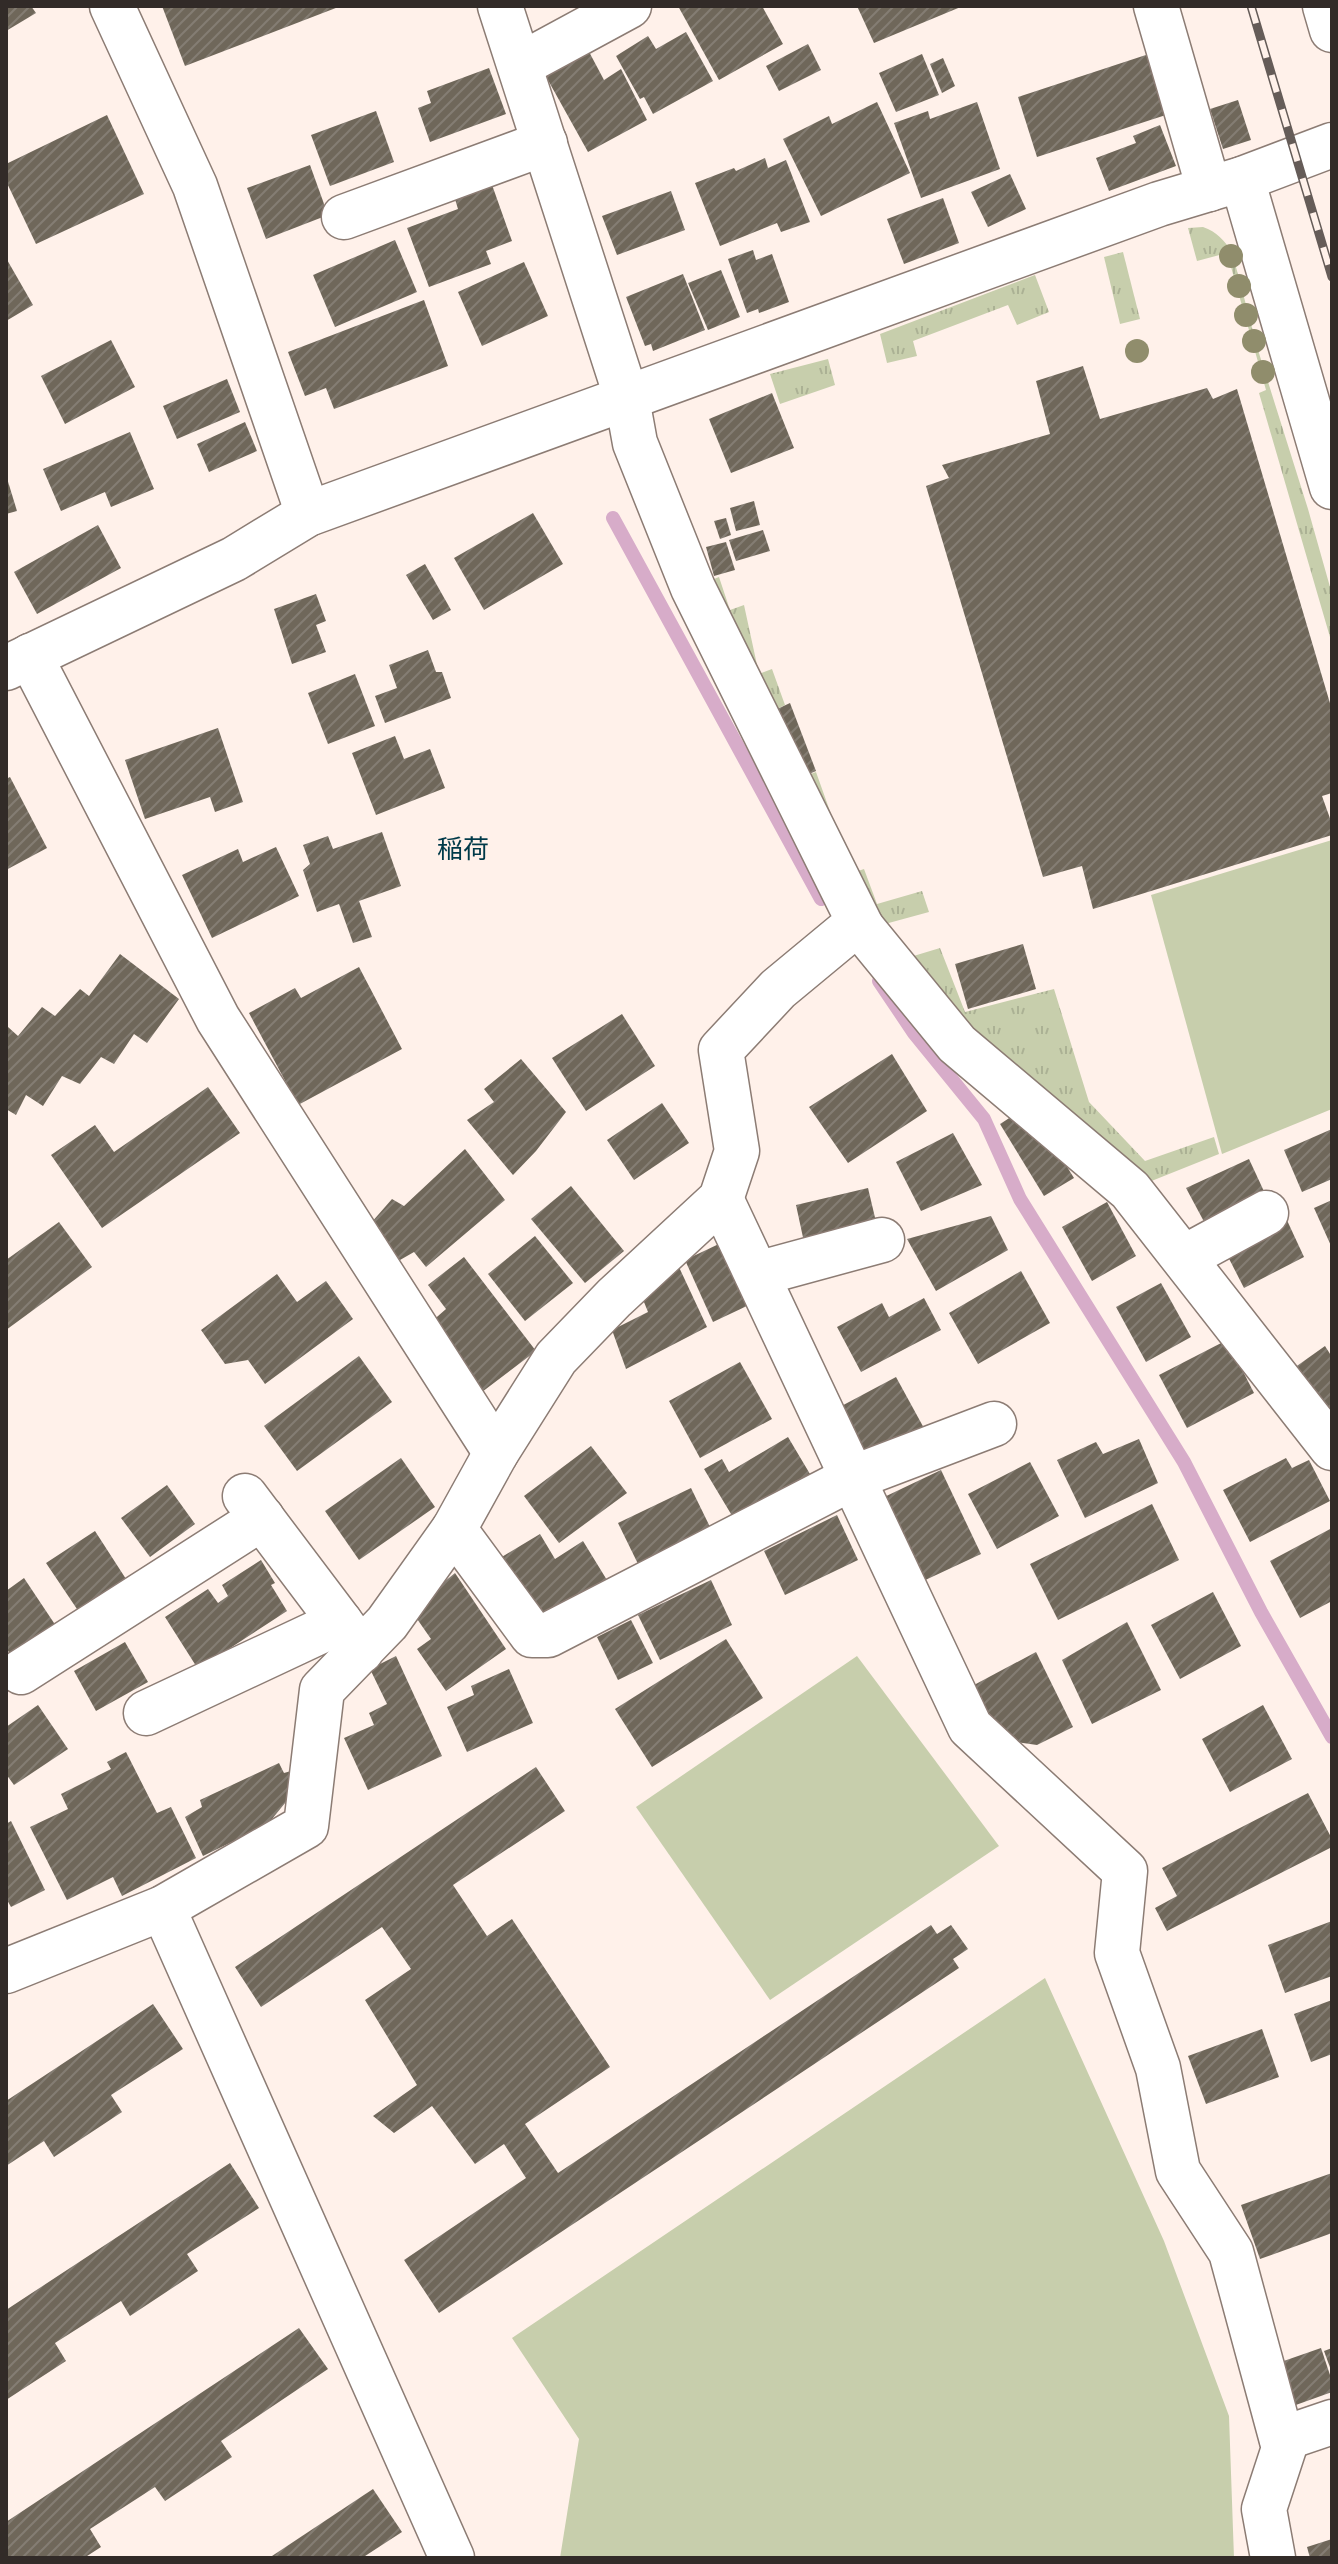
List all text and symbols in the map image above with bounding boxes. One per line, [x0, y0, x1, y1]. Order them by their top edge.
district label: 稲荷 [437, 834, 489, 864]

